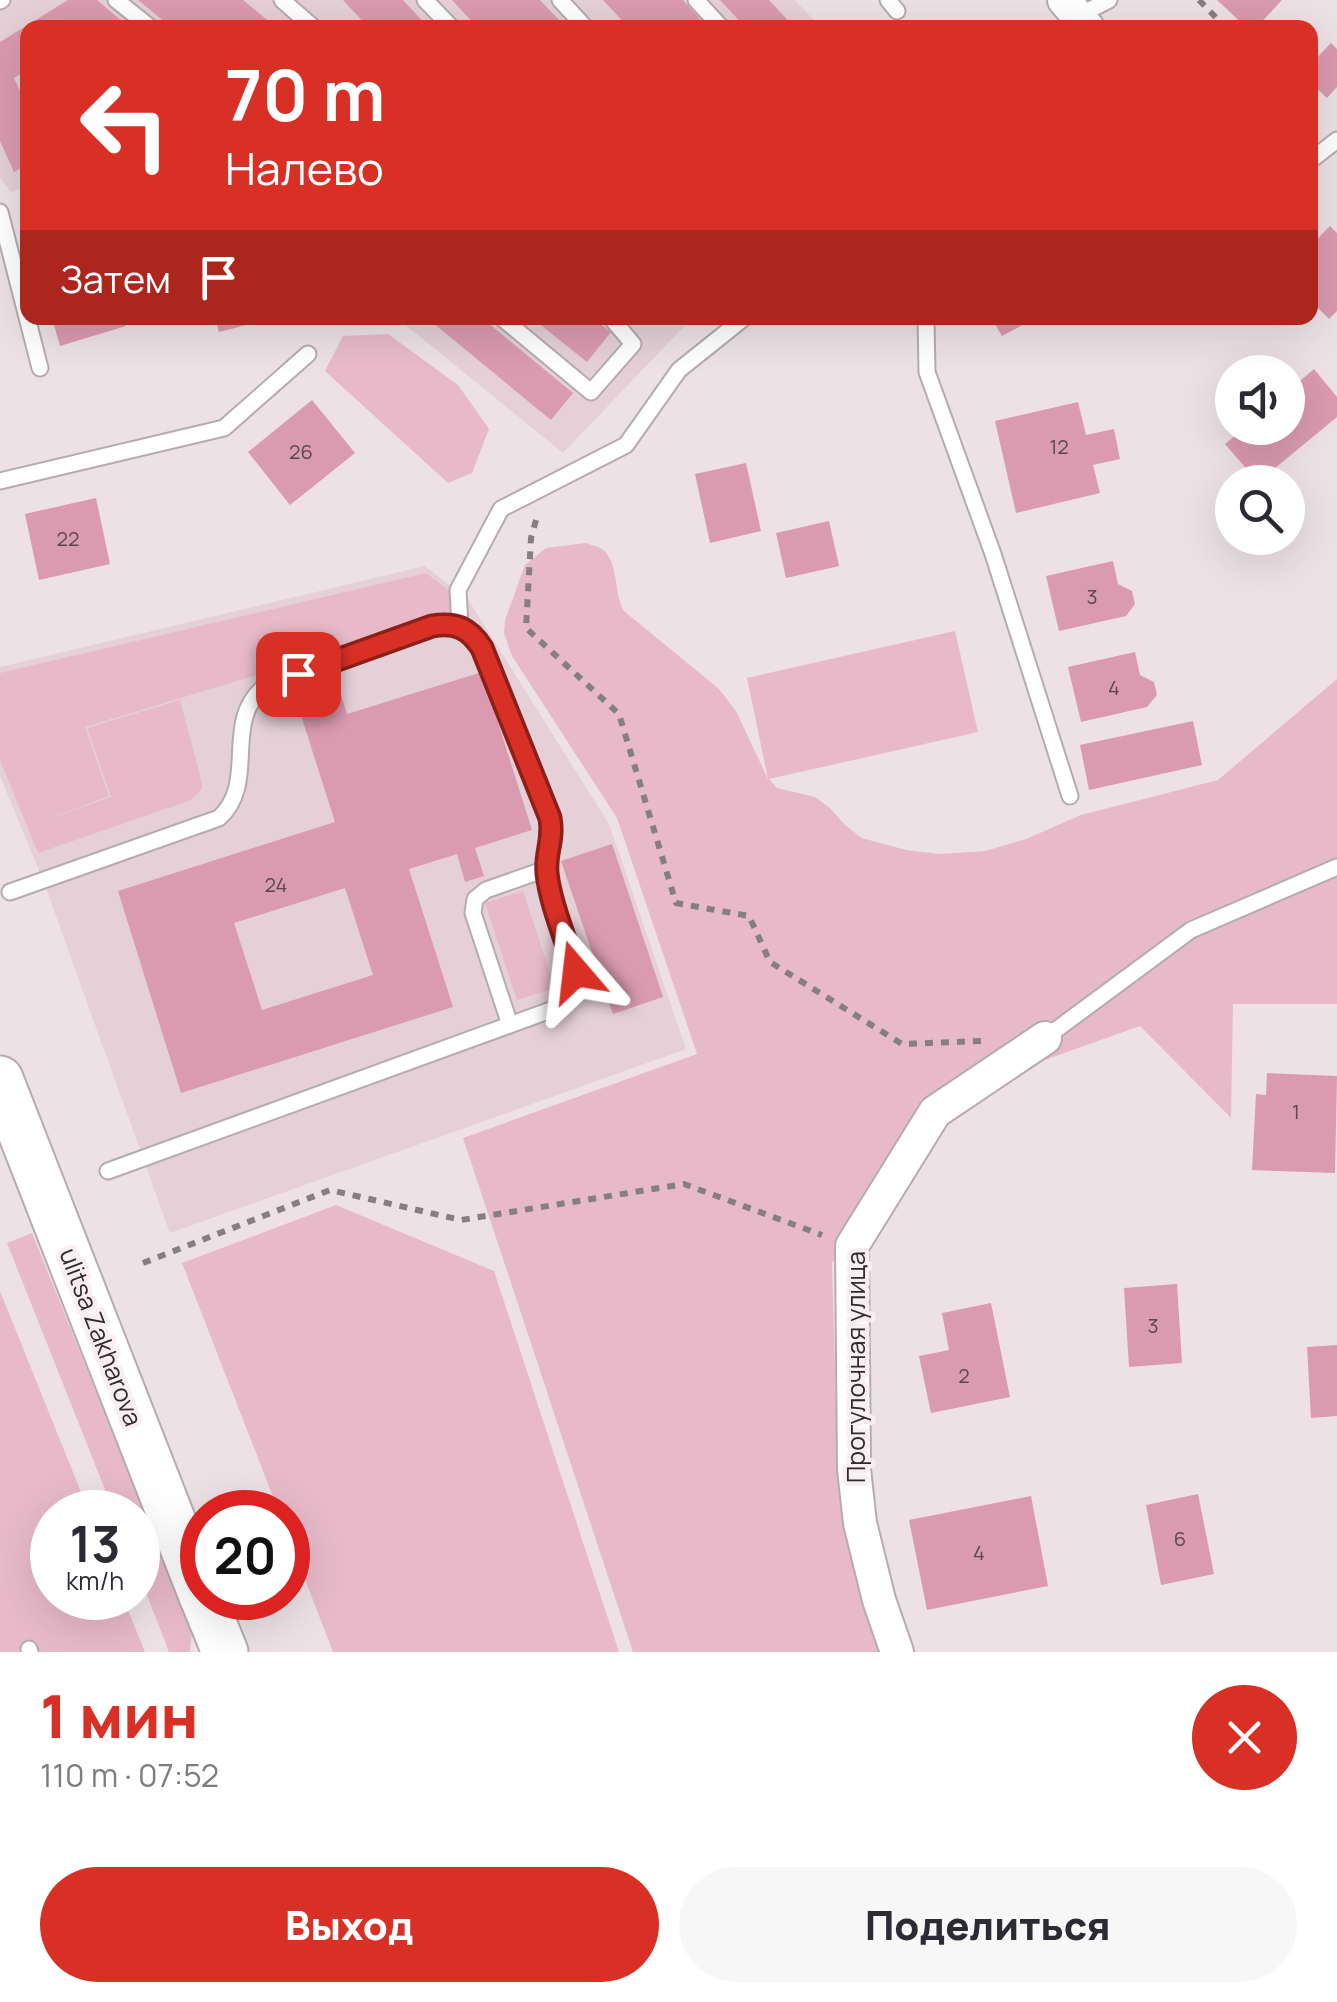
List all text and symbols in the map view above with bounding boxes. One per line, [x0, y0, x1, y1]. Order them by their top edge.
text: 70 m [225, 46, 385, 142]
icon: left [60, 60, 190, 190]
text: Налево [225, 137, 384, 199]
icon: arrive [191, 250, 246, 305]
text: Затем [60, 252, 171, 304]
map controls [1215, 355, 1305, 555]
button: sound [1215, 355, 1305, 445]
house number: 12 [1049, 433, 1069, 460]
house number: 26 [289, 438, 313, 465]
button: search [1215, 465, 1305, 555]
house number: 22 [57, 525, 79, 552]
house number: 3 [1086, 583, 1098, 610]
pin [256, 632, 341, 717]
icon: arrive [271, 647, 326, 702]
house number: 4 [1108, 674, 1120, 701]
house number: 24 [265, 871, 287, 898]
position arrow [524, 920, 628, 1024]
house number: 1 [1292, 1098, 1300, 1125]
street label: ulitsa Zakharova [51, 1243, 151, 1431]
street label: Прогулочная улица [838, 1251, 873, 1483]
house number: 3 [1147, 1312, 1159, 1339]
house number: 2 [958, 1362, 970, 1389]
speed limit sign: 20 [180, 1490, 310, 1620]
text: 13 [70, 1509, 120, 1577]
house number: 6 [1174, 1525, 1186, 1552]
house number: 4 [973, 1539, 985, 1566]
text: km/h [66, 1563, 124, 1598]
text: 1 мин [40, 1674, 199, 1756]
button: close [1192, 1685, 1297, 1790]
text: 110 m · 07:52 [40, 1753, 219, 1797]
button: Выход [40, 1867, 659, 1982]
button: Поделиться [679, 1867, 1297, 1982]

